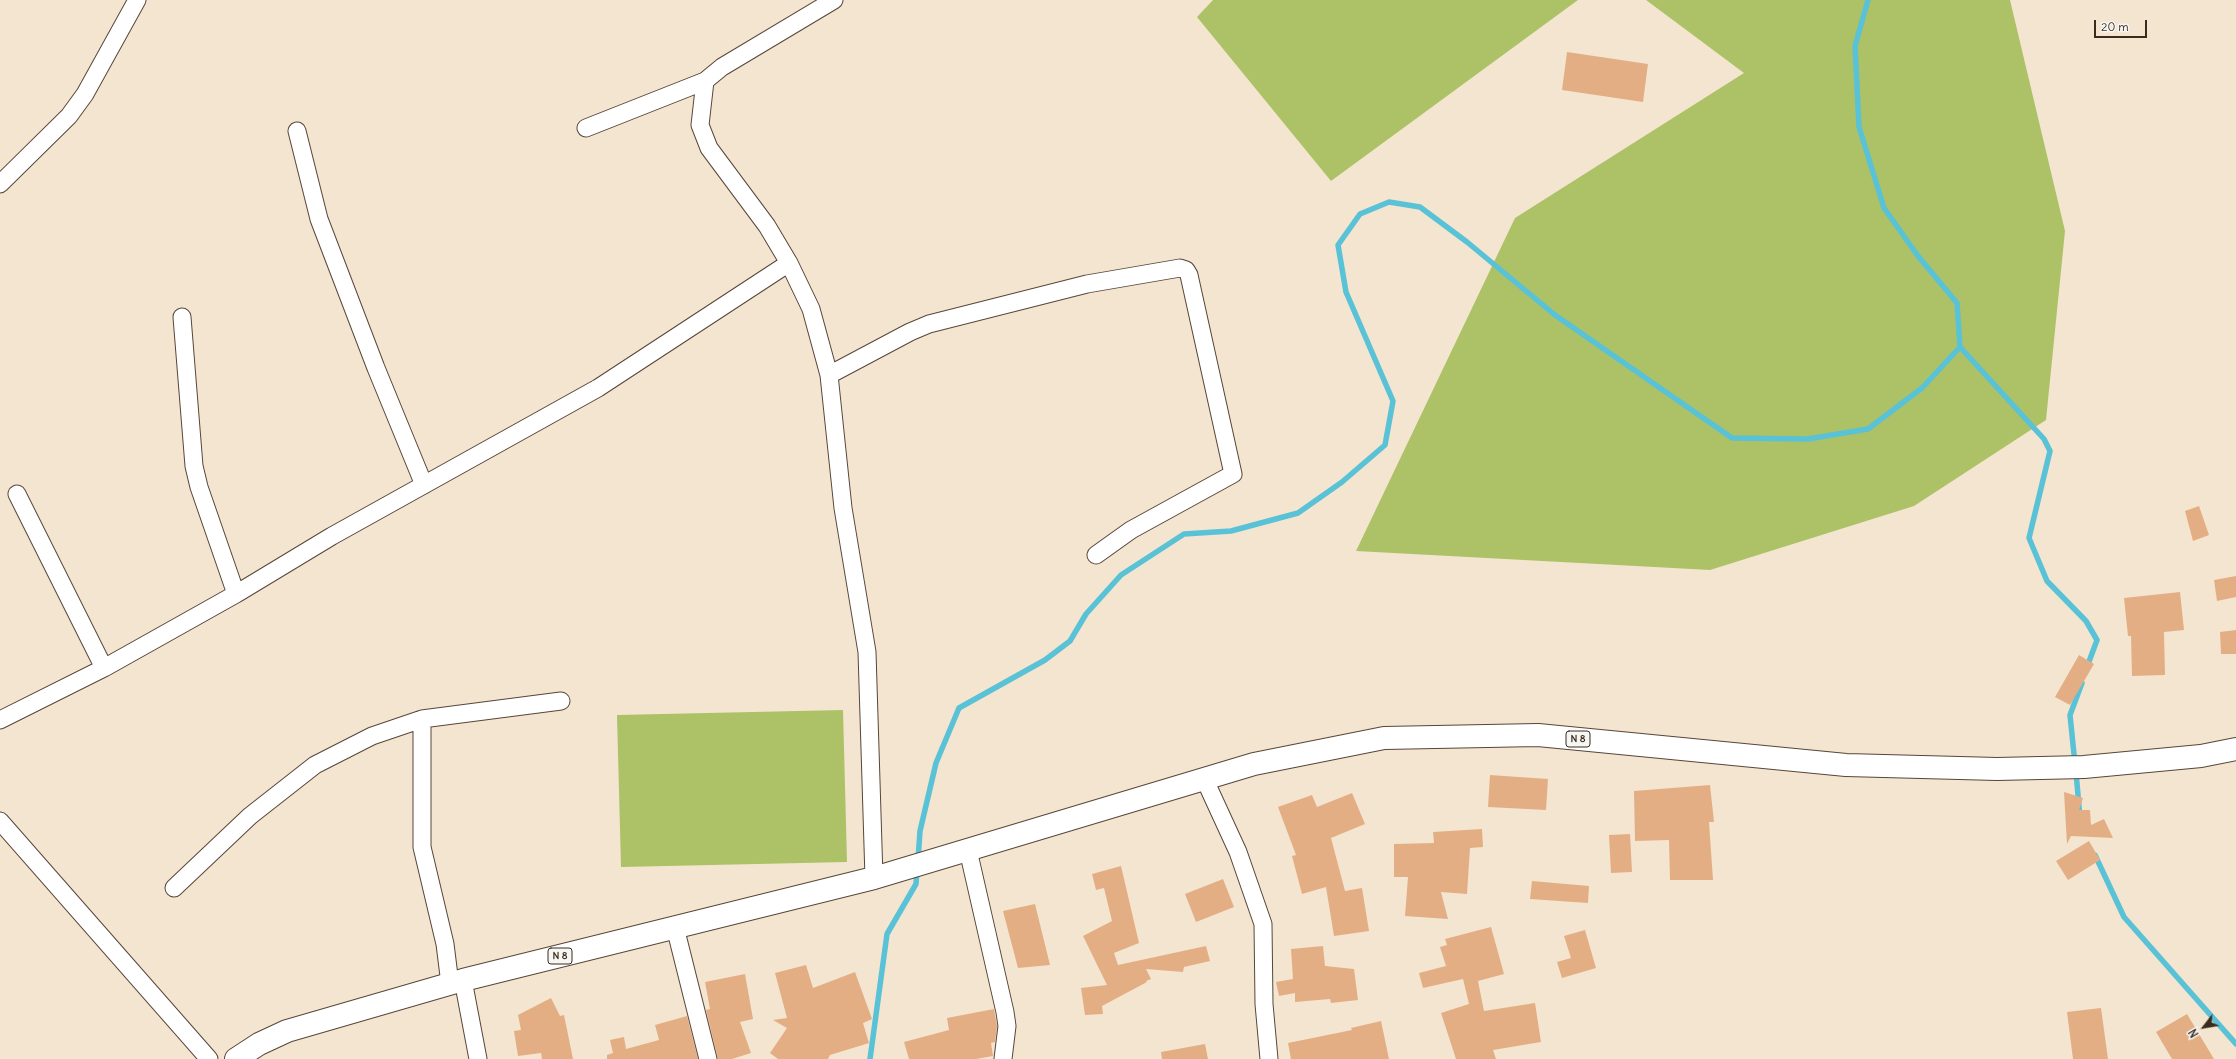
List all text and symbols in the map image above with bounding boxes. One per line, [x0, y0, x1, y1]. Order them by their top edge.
scale bar [2096, 12, 2149, 38]
text: 20 m [2101, 19, 2129, 34]
road number: N 8 [1566, 731, 1590, 747]
road number: N 8 [548, 948, 572, 964]
north arrow [2184, 1007, 2224, 1047]
text: N [2186, 1026, 2202, 1040]

